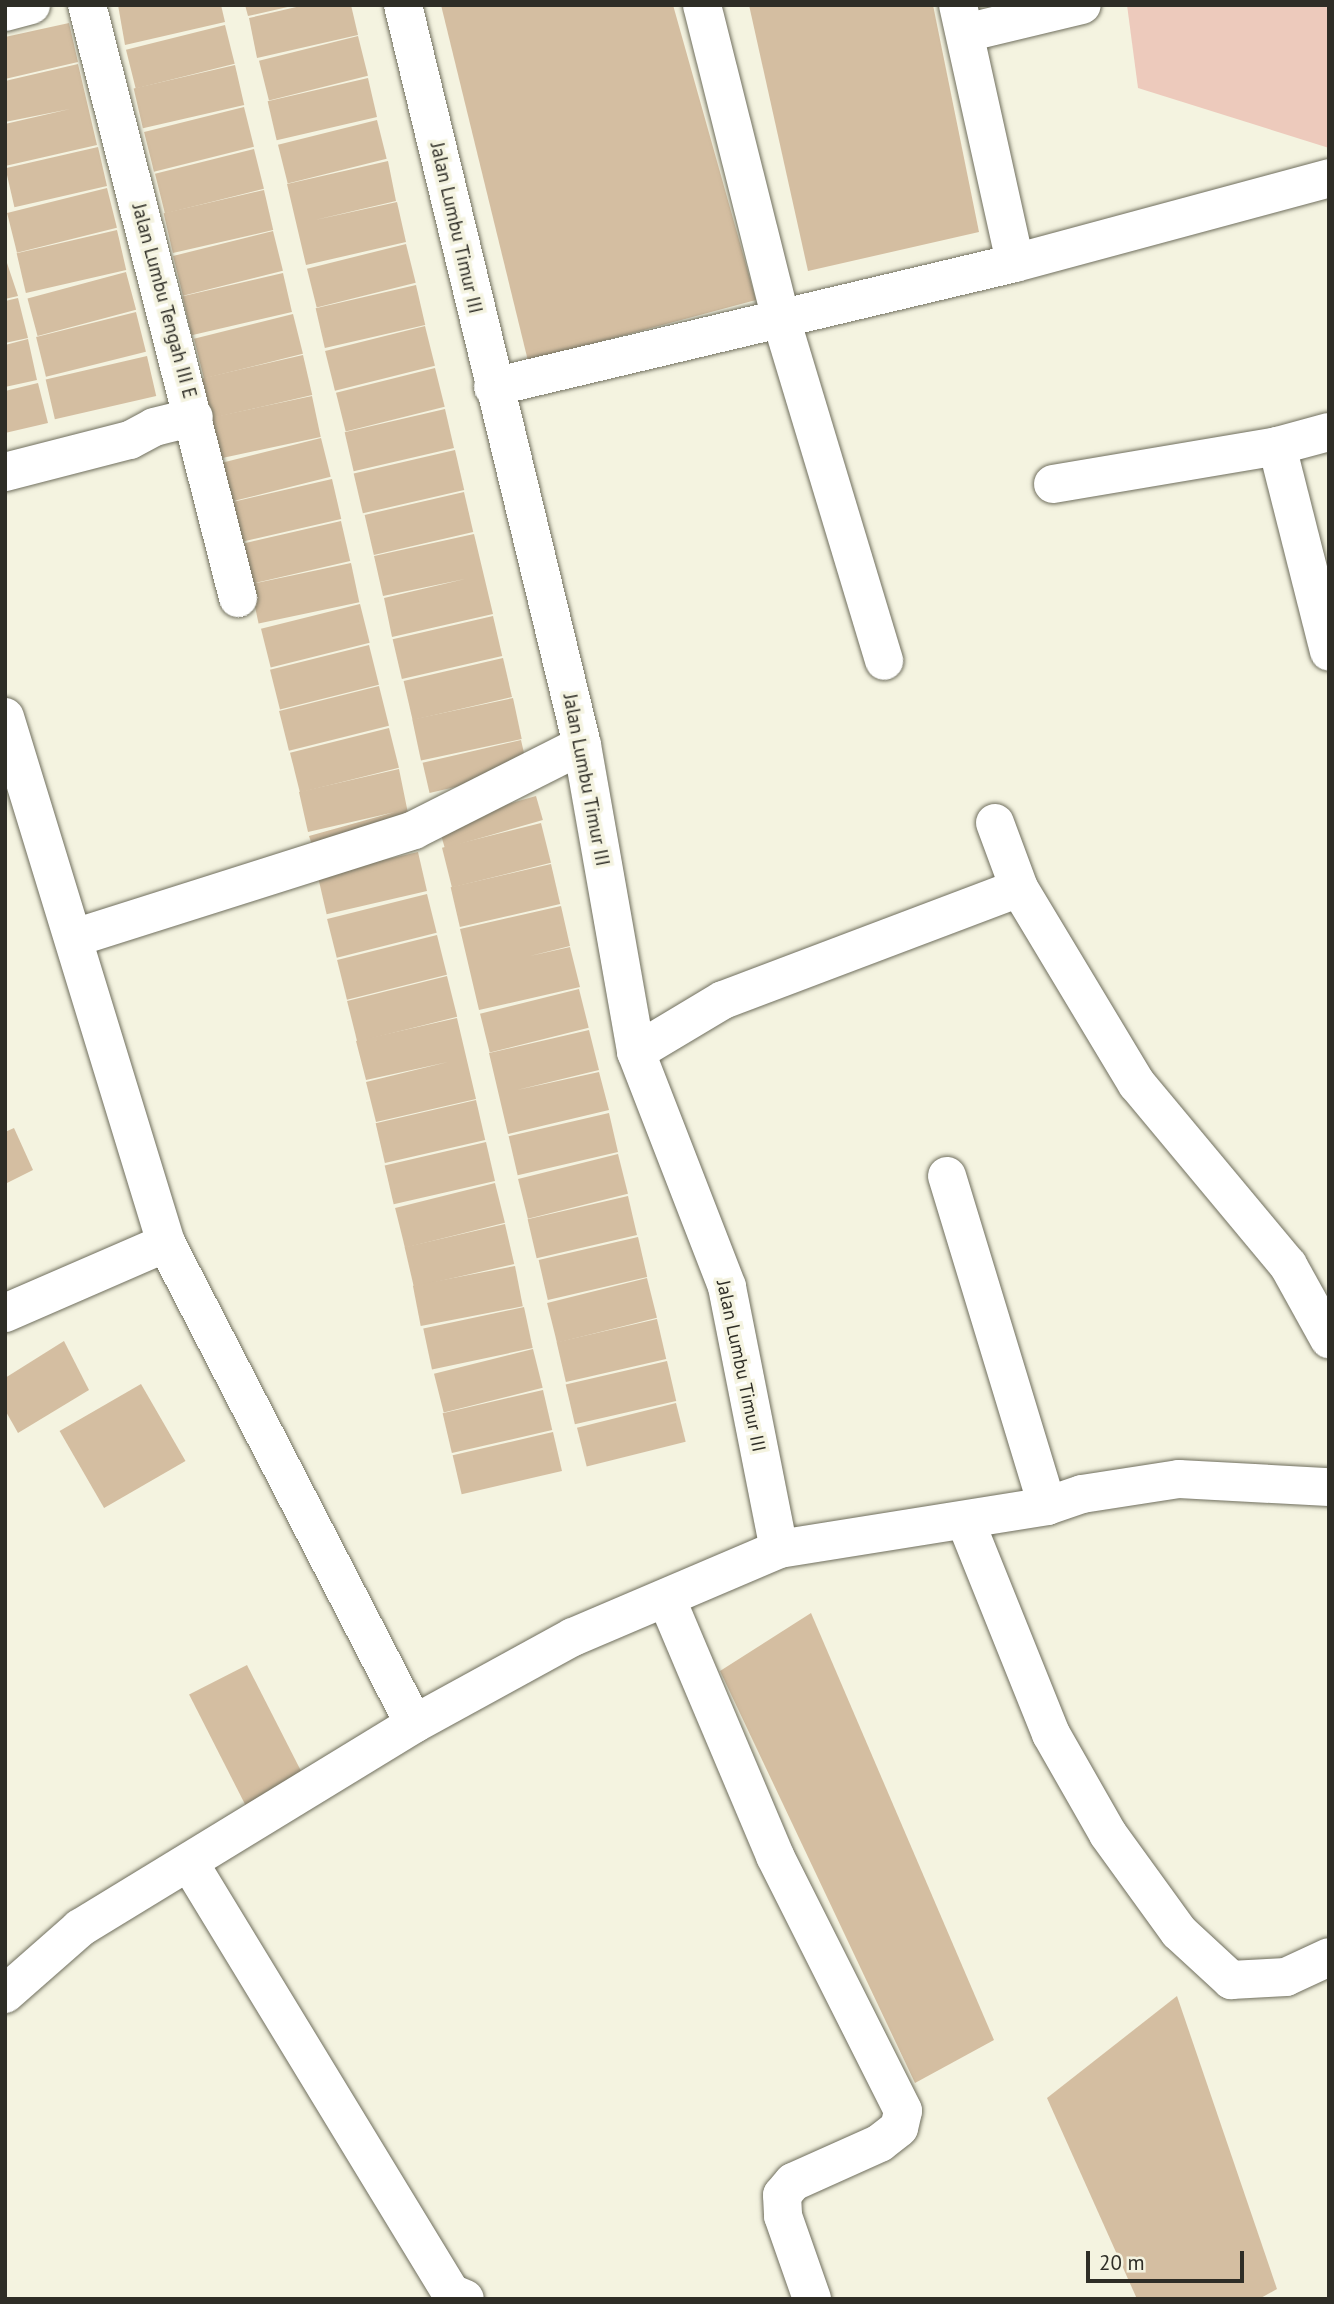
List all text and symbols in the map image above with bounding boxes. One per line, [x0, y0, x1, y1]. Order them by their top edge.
street label: Jalan Lumbu Timur III [425, 140, 487, 316]
street label: Jalan Lumbu Tengah III E [127, 201, 201, 401]
street label: Jalan Lumbu Timur III [558, 692, 614, 868]
street label: Jalan Lumbu Timur III [712, 1278, 770, 1454]
scale bar [1089, 2238, 1246, 2282]
text: 20 m [1099, 2249, 1145, 2276]

